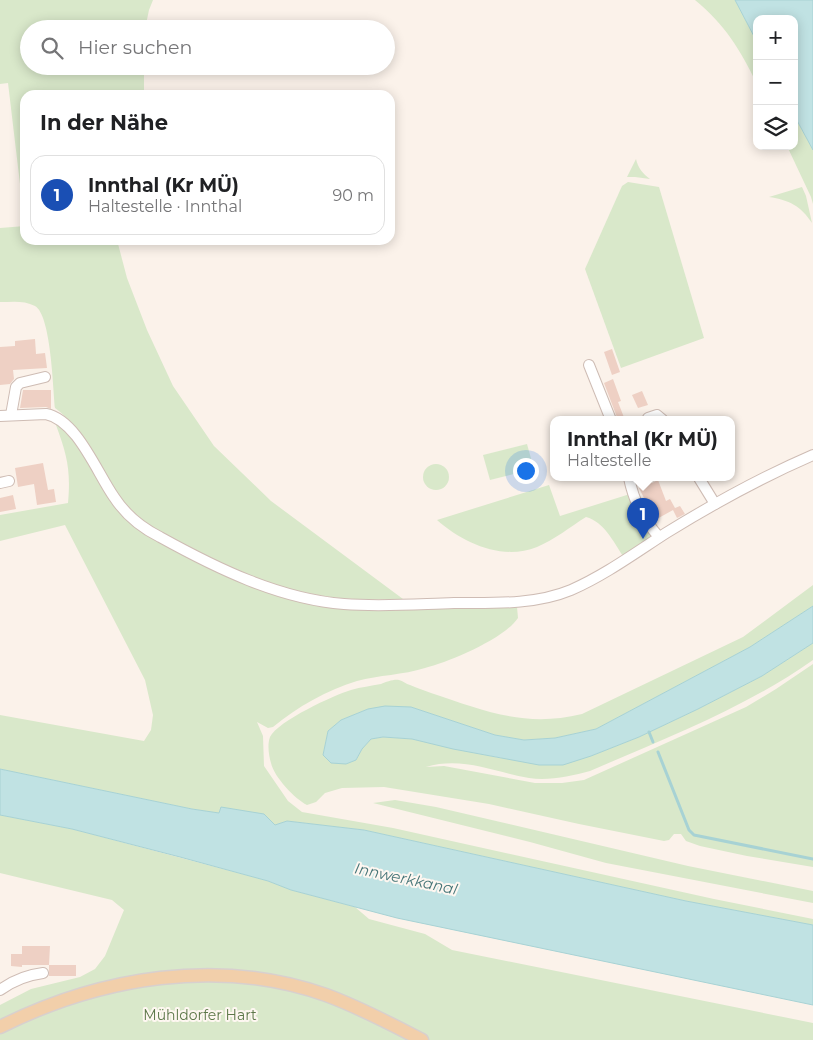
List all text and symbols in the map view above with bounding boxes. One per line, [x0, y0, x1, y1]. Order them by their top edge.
map controls [753, 15, 798, 150]
button: + [753, 15, 798, 60]
search box [20, 20, 395, 75]
icon: search [38, 34, 66, 62]
text: Hier suchen [78, 36, 192, 59]
button: − [753, 60, 798, 105]
button: layers [753, 105, 798, 150]
text: In der Nähe [40, 110, 168, 135]
text: Innthal (Kr MÜ) [88, 174, 239, 197]
text: 1 [54, 186, 60, 205]
text: 90 m [332, 186, 374, 205]
text: Haltestelle · Innthal [88, 197, 242, 216]
popup [550, 416, 735, 481]
text: Innthal (Kr MÜ) [567, 428, 718, 451]
text: Haltestelle [567, 451, 652, 470]
your location [513, 458, 539, 484]
pin: 1 [627, 498, 659, 539]
water label: Innwerkkanal [353, 858, 459, 899]
park label: Mühldorfer Hart [143, 1006, 257, 1024]

